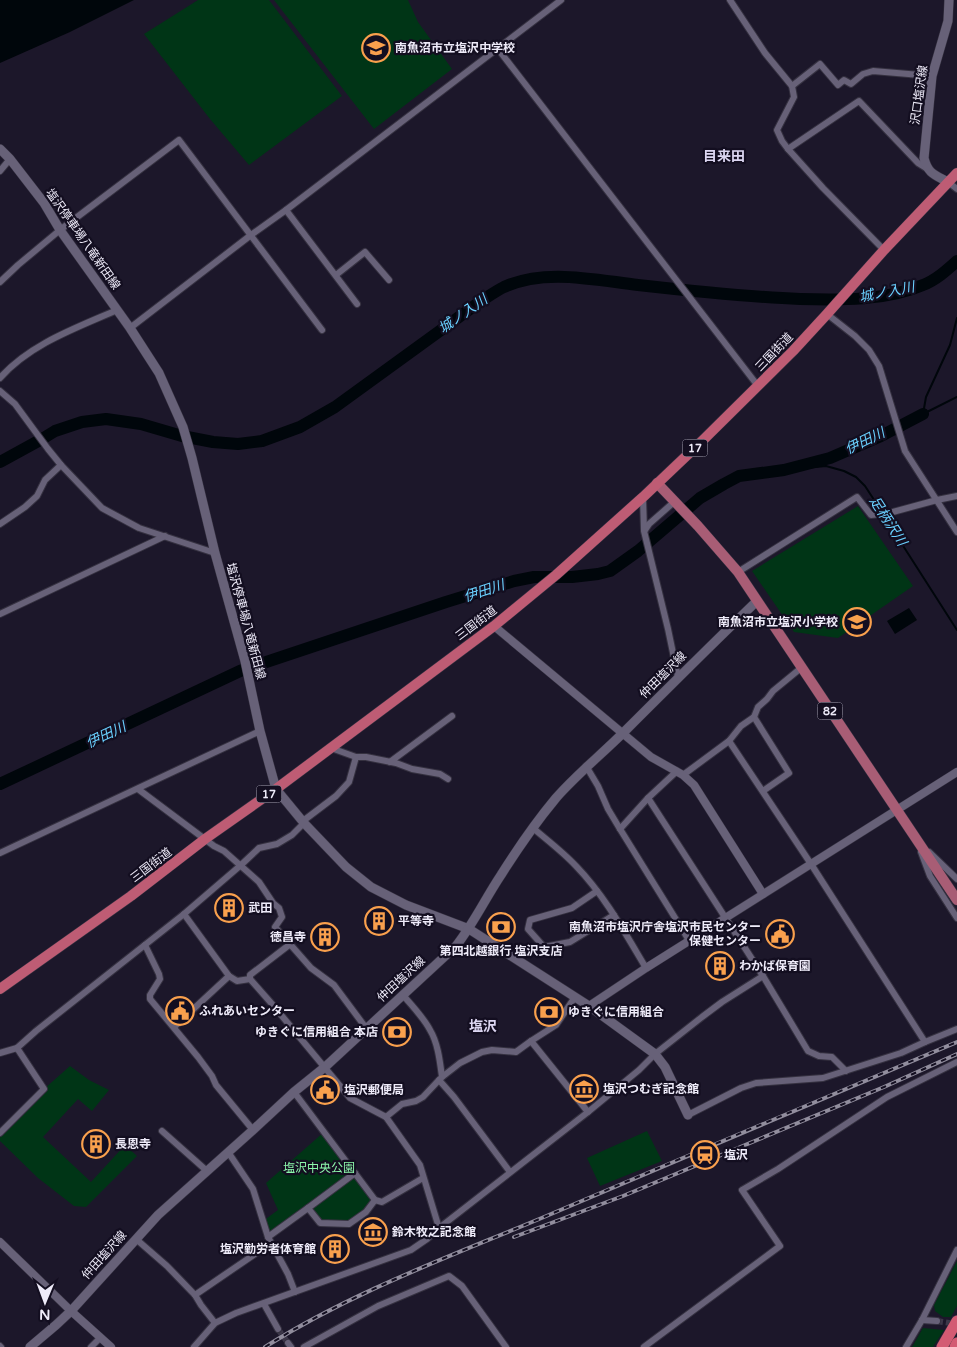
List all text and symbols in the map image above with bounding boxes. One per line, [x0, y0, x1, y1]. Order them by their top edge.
school or university icon: 南魚沼市立塩沢中学校 [361, 33, 391, 63]
place label: 南魚沼市立塩沢中学校 [395, 41, 515, 55]
street label: 沢口塩沢線 [908, 64, 930, 126]
district label: 目来田 [703, 148, 745, 165]
street label: 塩沢停車場八竜新田線 [43, 186, 123, 292]
water label: 城ノ入川 [858, 278, 918, 306]
water label: 城ノ入川 [435, 290, 492, 337]
street label: 三国街道 [752, 330, 796, 374]
water label: 伊田川 [842, 423, 889, 458]
road number: 17 [682, 439, 708, 456]
water label: 足柄沢川 [866, 493, 911, 551]
street label: 塩沢停車場八竜新田線 [224, 561, 268, 681]
water label: 伊田川 [461, 576, 509, 606]
street label: 三国街道 [453, 603, 499, 643]
school or university icon: 南魚沼市立塩沢小学校 [842, 607, 872, 637]
place label: 南魚沼市立塩沢小学校 [718, 615, 838, 629]
street label: 仲田塩沢線 [637, 649, 689, 701]
road number: 82 [818, 702, 842, 719]
water label: 伊田川 [83, 718, 130, 752]
road number: 17 [256, 786, 282, 802]
street label: 三国街道 [128, 845, 174, 885]
building icon: 武田 [214, 893, 244, 923]
place label: 武田 [248, 901, 272, 915]
building icon: 平等寺 [364, 906, 394, 936]
bank icon: 第四北越銀行 塩沢支店 [486, 912, 516, 942]
place label: 平等寺 [398, 914, 434, 928]
public building icon: 南魚沼市塩沢庁舎塩沢市民センター 保健センター [765, 919, 795, 949]
place label: 南魚沼市塩沢庁舎塩沢市民センター 保健センター [569, 920, 761, 948]
building icon: 徳昌寺 [310, 922, 340, 952]
place label: 徳昌寺 [270, 930, 306, 944]
place label: 第四北越銀行 塩沢支店 [439, 944, 563, 958]
building icon: わかば保育園 [705, 951, 735, 981]
street label: 仲田塩沢線 [374, 953, 428, 1005]
place label: わかば保育園 [739, 959, 811, 973]
public building icon: ふれあいセンター [165, 996, 195, 1026]
bank icon: ゆきぐに信用組合 [534, 997, 564, 1027]
place label: ふれあいセンター [199, 1004, 295, 1018]
place label: ゆきぐに信用組合 [568, 1005, 664, 1019]
bank icon: ゆきぐに信用組合 本店 [382, 1017, 412, 1047]
district label: 塩沢 [469, 1018, 497, 1035]
place label: ゆきぐに信用組合 本店 [255, 1025, 378, 1039]
museum icon: 塩沢つむぎ記念館 [569, 1074, 599, 1104]
public building icon: 塩沢郵便局 [310, 1075, 340, 1105]
place label: 塩沢つむぎ記念館 [603, 1082, 699, 1096]
place label: 塩沢郵便局 [344, 1083, 404, 1097]
building icon: 長恩寺 [81, 1129, 111, 1159]
place label: 長恩寺 [115, 1137, 151, 1151]
station icon: 塩沢 [690, 1140, 720, 1170]
place label: 塩沢 [724, 1148, 748, 1162]
park label: 塩沢中央公園 [283, 1161, 355, 1175]
museum icon: 鈴木牧之記念館 [358, 1217, 388, 1247]
place label: 鈴木牧之記念館 [391, 1225, 476, 1239]
street label: 仲田塩沢線 [79, 1228, 129, 1282]
building icon: 塩沢勤労者体育館 [320, 1234, 350, 1264]
place label: 塩沢勤労者体育館 [220, 1242, 316, 1256]
north arrow [20, 1277, 70, 1327]
text: N [39, 1306, 51, 1323]

